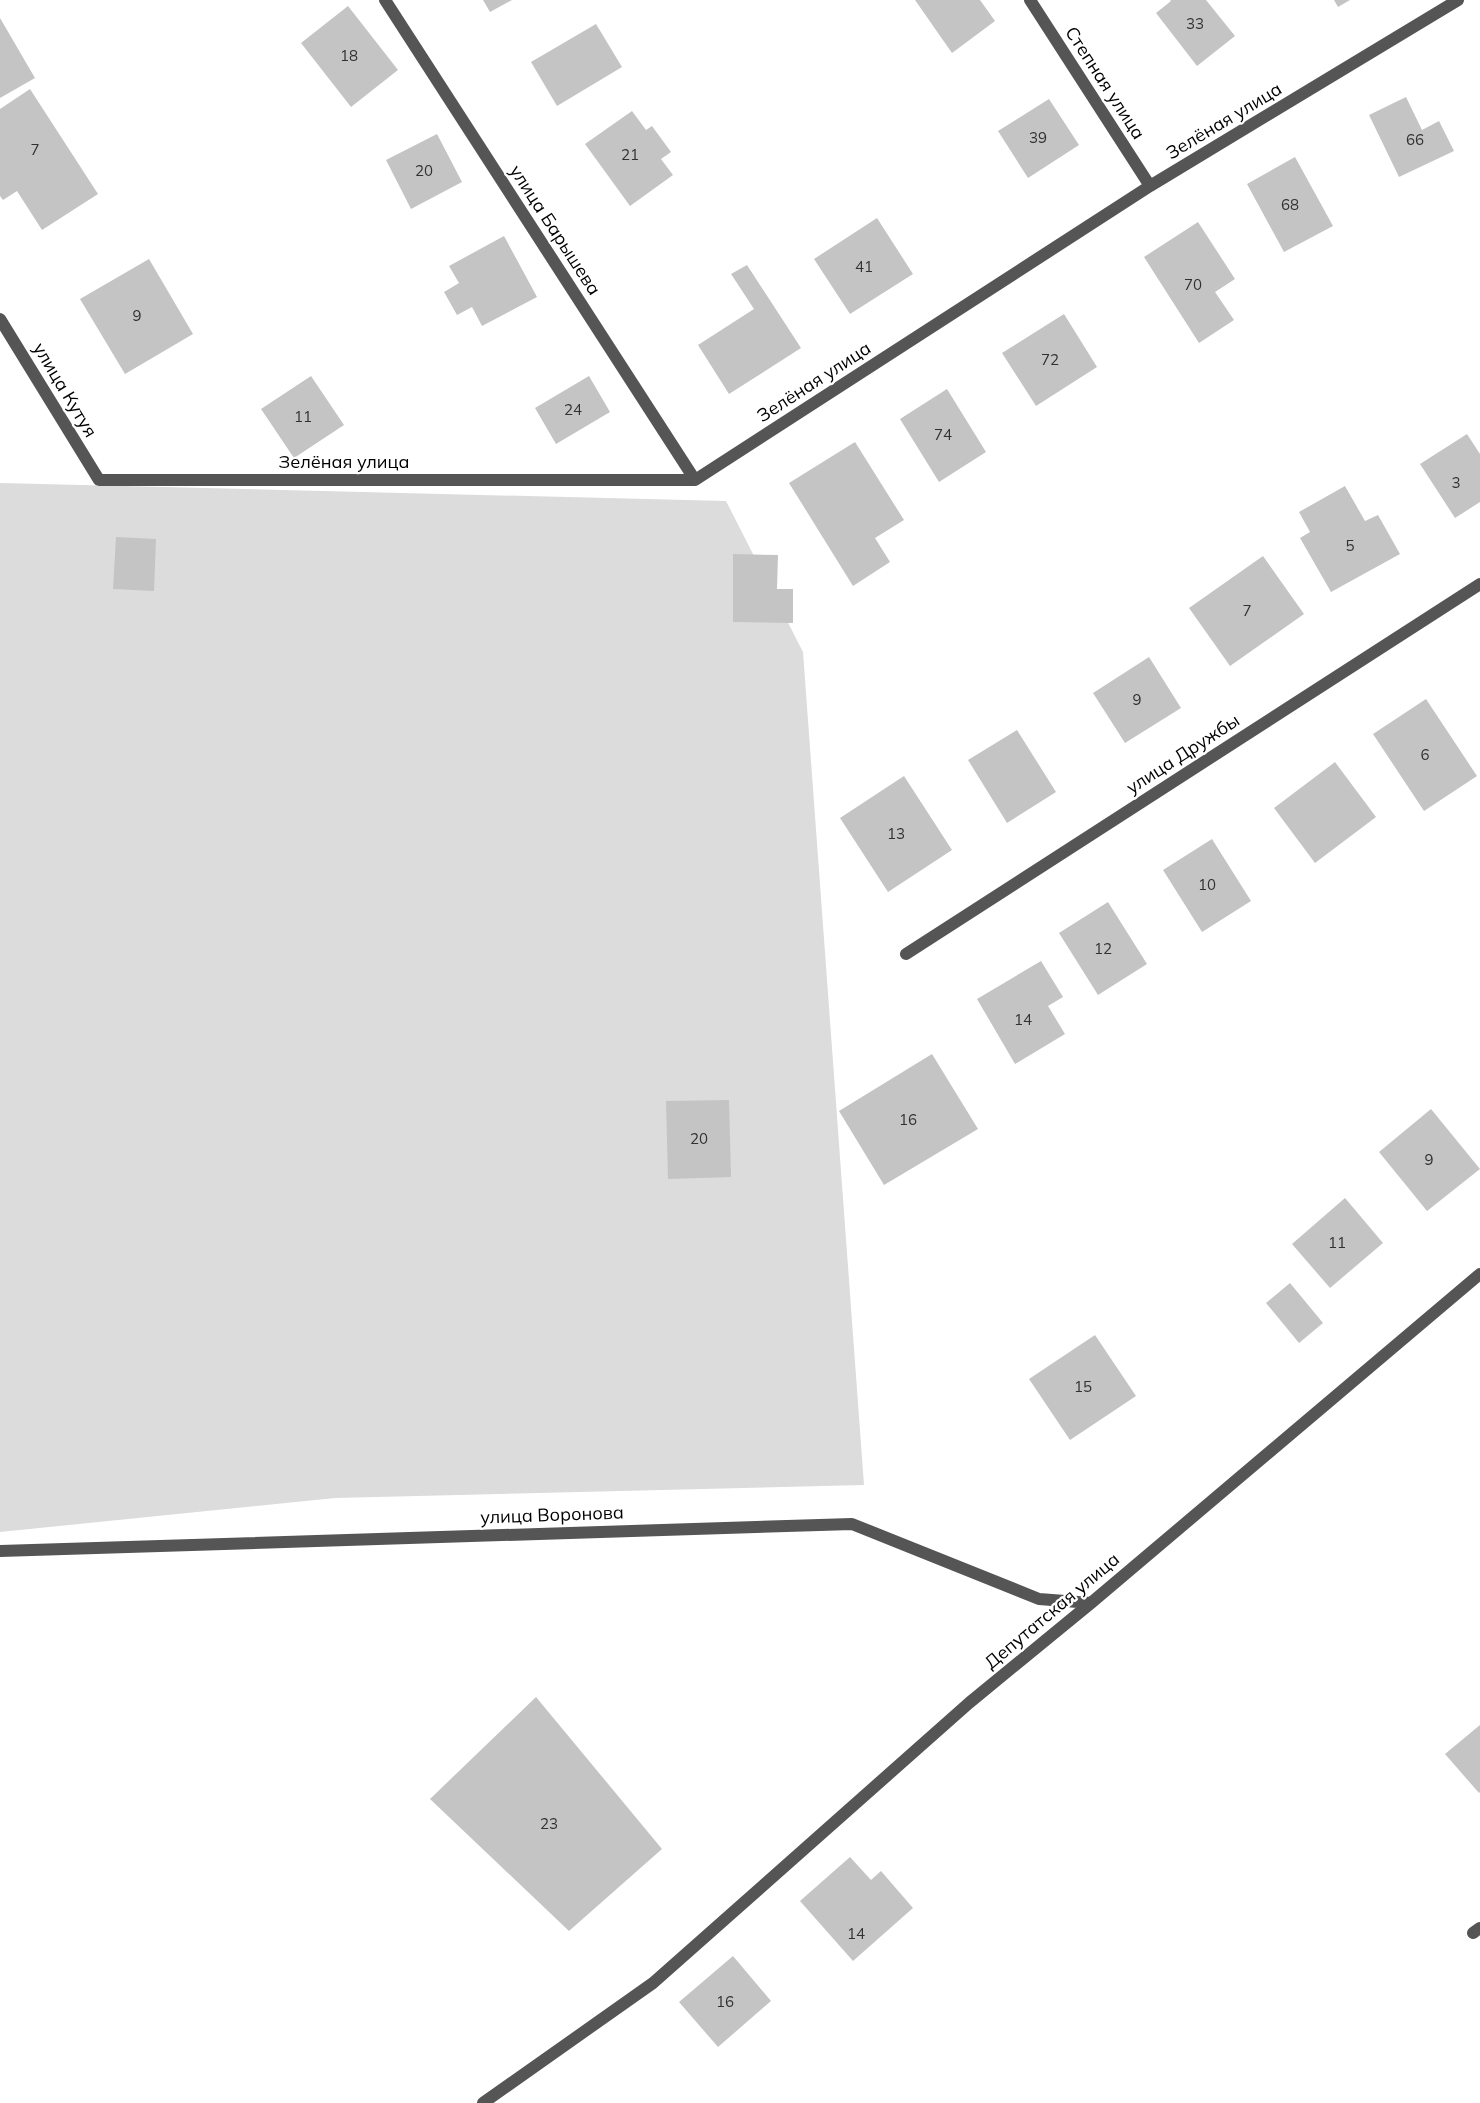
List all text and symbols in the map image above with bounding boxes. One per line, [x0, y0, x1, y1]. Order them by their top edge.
house number: 33 [1186, 14, 1204, 33]
street label: Степная улица [1060, 22, 1150, 143]
house number: 18 [340, 46, 358, 65]
street label: Зелёная улица [1162, 77, 1286, 164]
house number: 39 [1029, 128, 1047, 147]
house number: 66 [1406, 130, 1424, 149]
house number: 7 [30, 140, 40, 159]
house number: 21 [621, 145, 639, 164]
street label: улица Барышева [505, 160, 606, 299]
house number: 20 [415, 161, 433, 180]
house number: 68 [1281, 195, 1299, 214]
house number: 41 [855, 257, 873, 276]
house number: 70 [1184, 275, 1202, 294]
house number: 9 [132, 306, 142, 325]
street label: Зелёная улица [753, 336, 875, 427]
street label: улица Кутуя [28, 338, 103, 441]
house number: 72 [1041, 350, 1059, 369]
house number: 24 [564, 400, 582, 419]
house number: 11 [294, 407, 312, 426]
house number: 74 [934, 425, 952, 444]
street label: Зелёная улица [278, 450, 410, 473]
house number: 3 [1451, 473, 1461, 492]
house number: 5 [1345, 536, 1355, 555]
house number: 7 [1242, 601, 1252, 620]
house number: 9 [1132, 690, 1142, 709]
street label: улица Дружбы [1122, 708, 1244, 799]
house number: 6 [1420, 745, 1430, 764]
house number: 13 [887, 824, 905, 843]
house number: 10 [1198, 875, 1216, 894]
house number: 12 [1094, 939, 1112, 958]
house number: 14 [1014, 1010, 1032, 1029]
house number: 16 [899, 1110, 917, 1129]
house number: 20 [690, 1129, 708, 1148]
house number: 9 [1424, 1150, 1434, 1169]
house number: 11 [1328, 1233, 1346, 1252]
house number: 15 [1074, 1377, 1092, 1396]
street label: улица Воронова [480, 1501, 624, 1528]
street label: Депутатская улица [980, 1547, 1124, 1674]
house number: 23 [540, 1814, 558, 1833]
house number: 14 [847, 1924, 865, 1943]
house number: 16 [716, 1992, 734, 2011]

